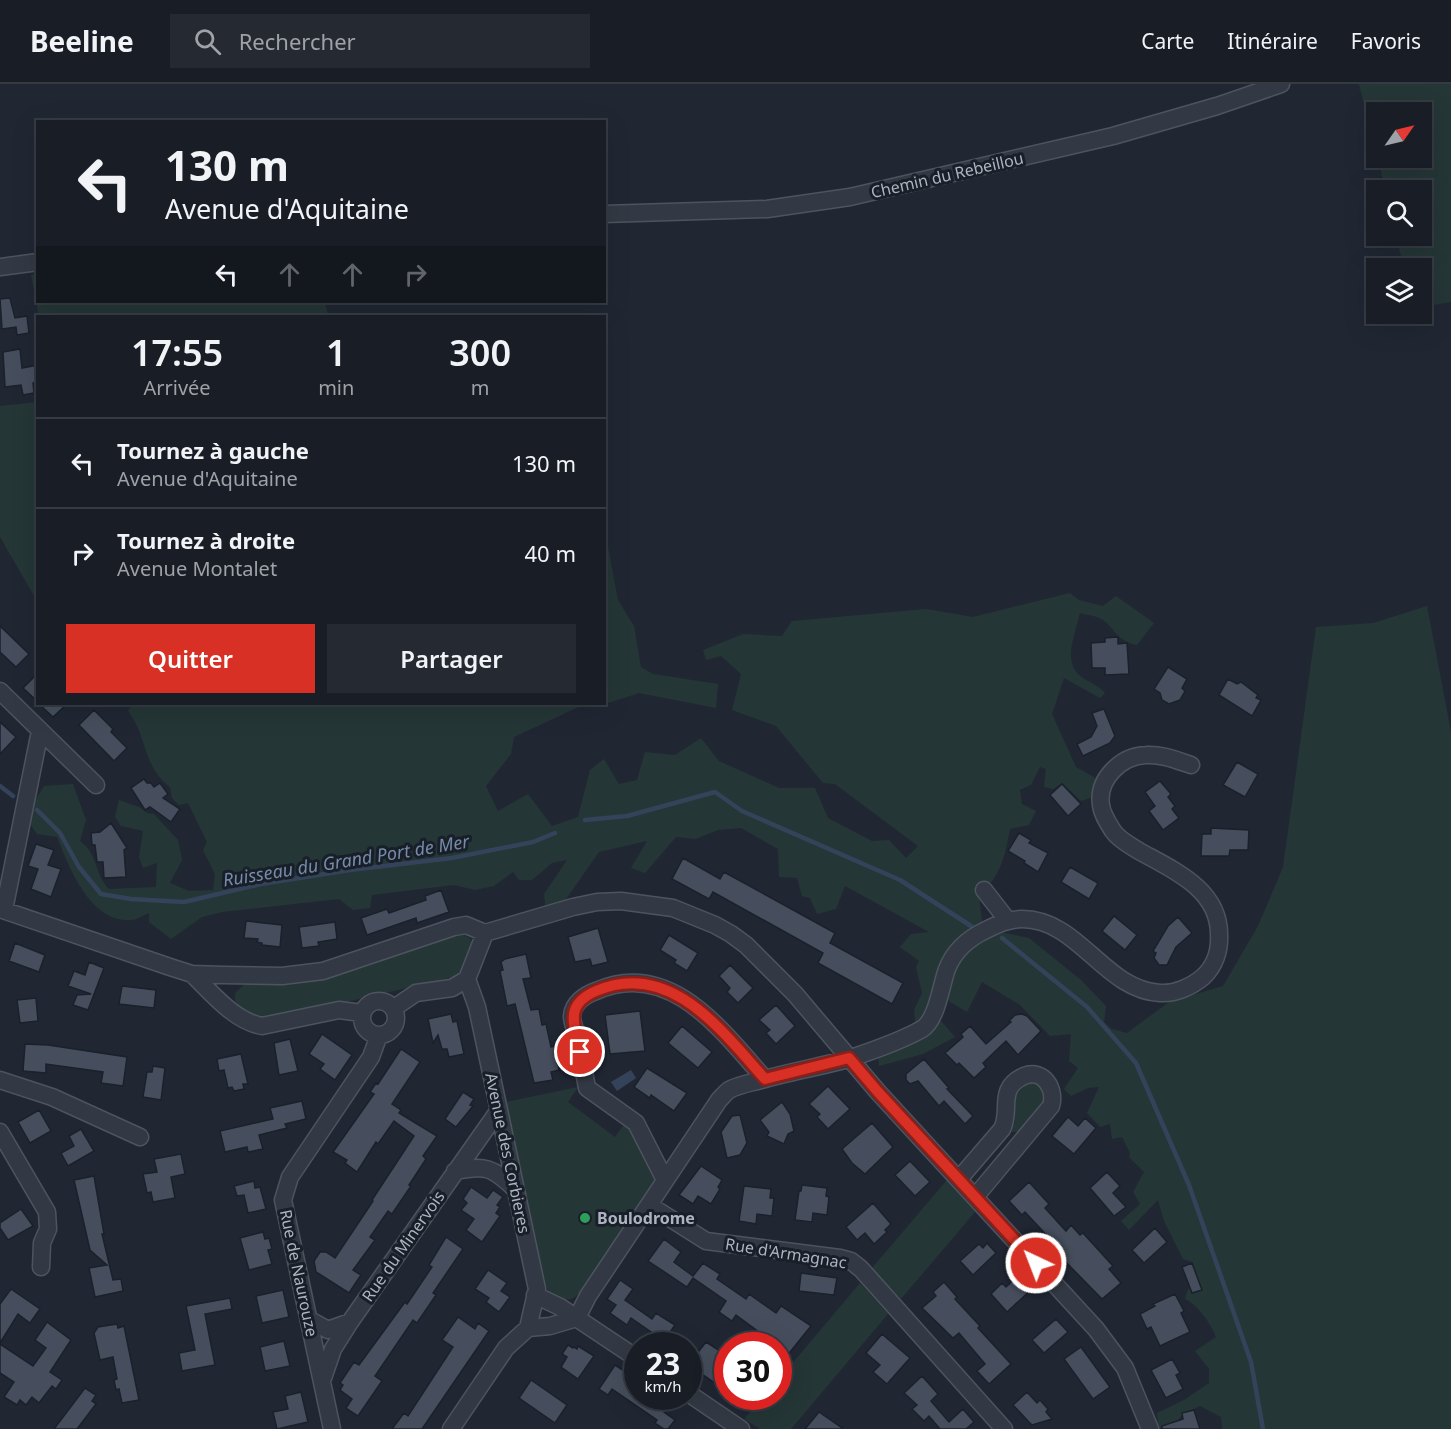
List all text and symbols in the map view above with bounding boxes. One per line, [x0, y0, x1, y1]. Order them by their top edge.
search box [170, 14, 590, 68]
text: Beeline [30, 22, 134, 60]
icon: search [191, 25, 224, 58]
text: Rechercher [239, 26, 356, 56]
text: Carte [1141, 27, 1194, 55]
text: Itinéraire [1227, 27, 1318, 55]
text: Favoris [1351, 27, 1421, 55]
north arrow [1366, 102, 1432, 168]
map controls [1366, 102, 1432, 324]
text: 130 m [165, 136, 289, 193]
icon: left [66, 144, 144, 222]
street label: Chemin du Rebeillou [869, 147, 1025, 203]
button: search [1366, 180, 1432, 246]
text: Avenue d'Aquitaine [165, 190, 409, 227]
icon: left [210, 258, 243, 291]
icon: ahead [273, 258, 306, 291]
icon: ahead [336, 258, 369, 291]
icon: right [399, 258, 432, 291]
button: layers [1366, 258, 1432, 324]
text: 17:55 [131, 328, 223, 377]
text: 1 [326, 328, 347, 377]
text: 300 [449, 328, 511, 377]
text: Arrivée [143, 374, 211, 401]
text: min [318, 374, 354, 401]
text: m [471, 374, 490, 401]
text: Tournez à gauche [117, 435, 309, 465]
icon: left [66, 447, 99, 480]
text: 130 m [512, 448, 576, 478]
text: Avenue d'Aquitaine [117, 465, 298, 492]
text: Tournez à droite [117, 525, 295, 555]
icon: right [66, 537, 99, 570]
text: 40 m [525, 538, 576, 568]
text: Avenue Montalet [117, 555, 277, 582]
button: Quitter [66, 624, 315, 693]
button: Partager [327, 624, 576, 693]
water label: Ruisseau du Grand Port de Mer [221, 829, 472, 891]
pin [554, 1026, 605, 1077]
icon: arrive [563, 1035, 596, 1068]
street label: Avenue des Corbieres [480, 1071, 536, 1235]
street label: Rue du Minervois [357, 1186, 449, 1306]
street label: Rue de Naurouze [275, 1207, 323, 1339]
place label: Boulodrome [597, 1207, 695, 1229]
marker: Boulodrome [578, 1211, 592, 1225]
position arrow [1004, 1231, 1068, 1295]
street label: Rue d'Armagnac [724, 1233, 849, 1273]
speed limit sign: 30 [714, 1332, 792, 1410]
text: 23 [646, 1343, 680, 1384]
text: km/h [645, 1376, 681, 1396]

